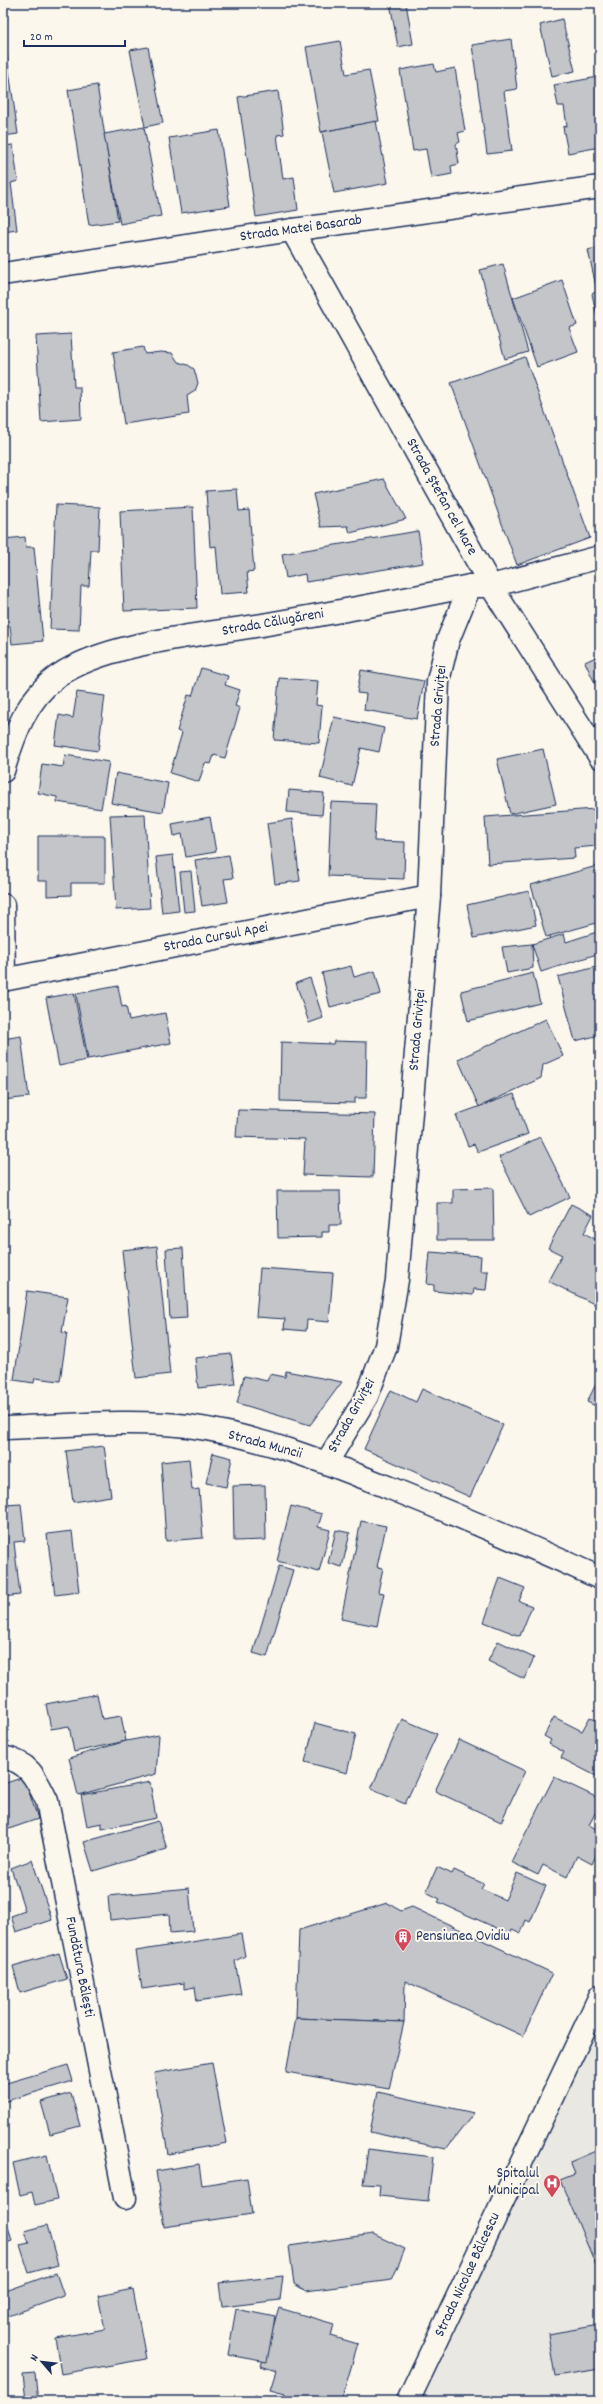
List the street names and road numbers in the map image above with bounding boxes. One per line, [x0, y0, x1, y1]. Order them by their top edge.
street label: Strada Matei Basarab [239, 210, 363, 248]
street label: Strada Ștefan cel Mare [400, 434, 483, 560]
street label: Strada Călugăreni [220, 603, 326, 643]
street label: Strada Griviței [424, 664, 454, 748]
street label: Strada Cursul Apei [162, 917, 270, 959]
street label: Strada Griviței [403, 988, 433, 1072]
street label: Strada Griviței [322, 1375, 382, 1457]
street label: Strada Muncii [225, 1425, 305, 1466]
street label: Fundătura Bălești [58, 1915, 100, 2019]
street label: Strada Nicolae Bălcescu [429, 2209, 507, 2341]

